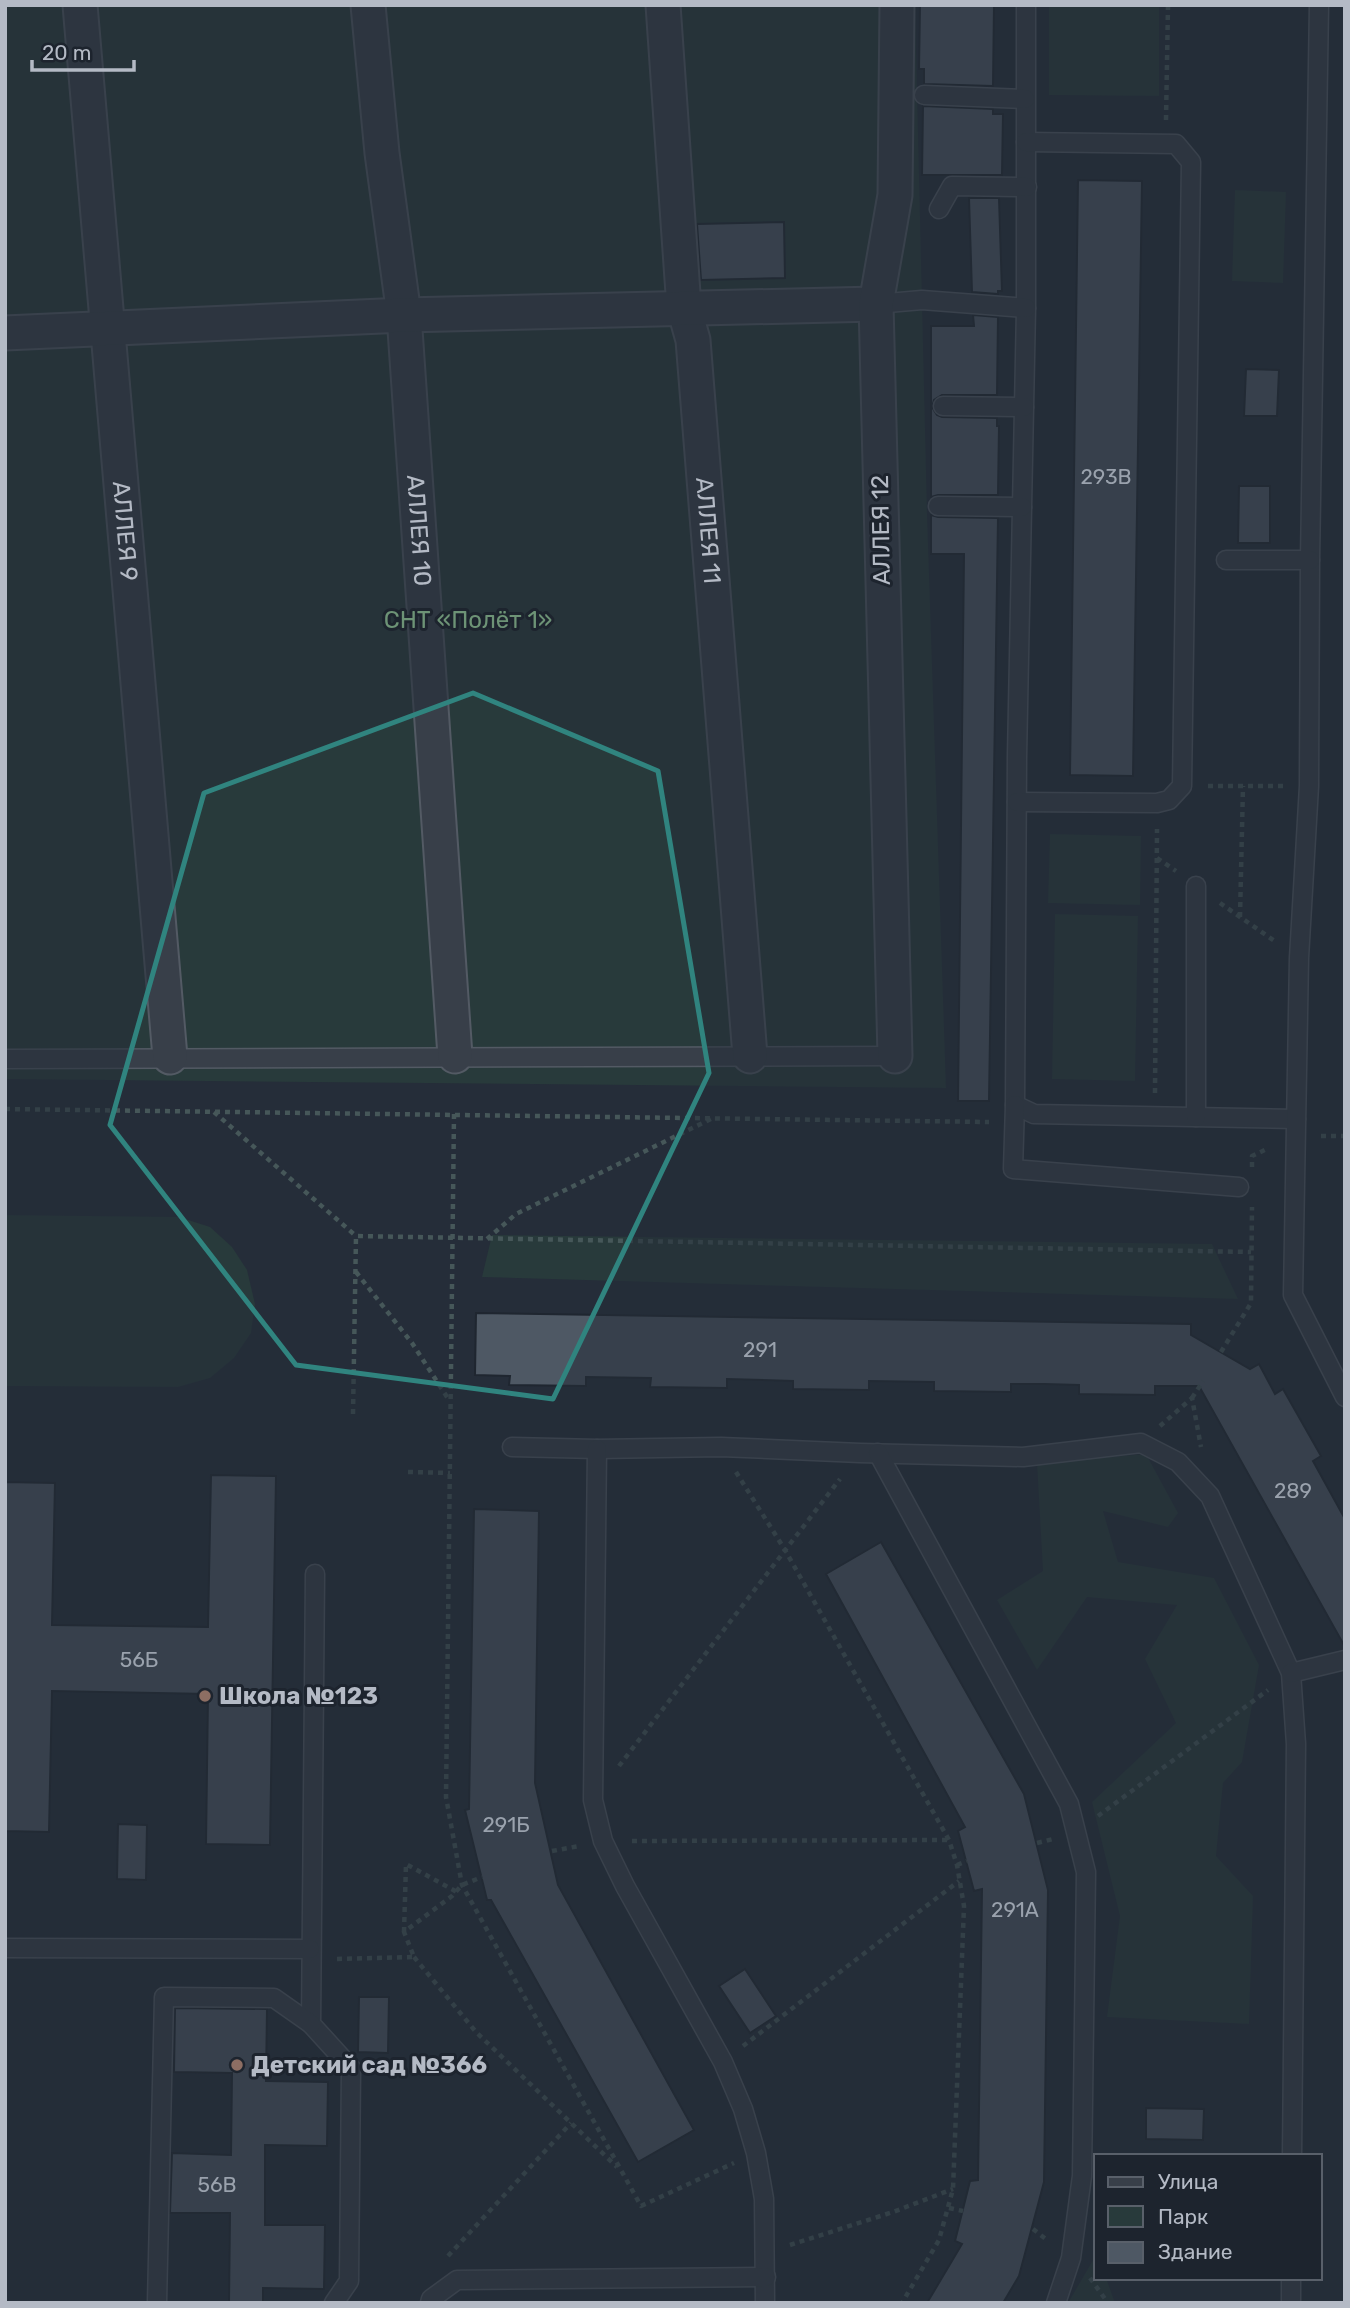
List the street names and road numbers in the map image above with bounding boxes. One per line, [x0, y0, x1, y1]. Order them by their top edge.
street label: АЛЛЕЯ 10 [401, 474, 437, 587]
street label: АЛЛЕЯ 12 [866, 474, 896, 586]
street label: АЛЛЕЯ 11 [690, 476, 726, 585]
street label: АЛЛЕЯ 9 [107, 480, 143, 582]

